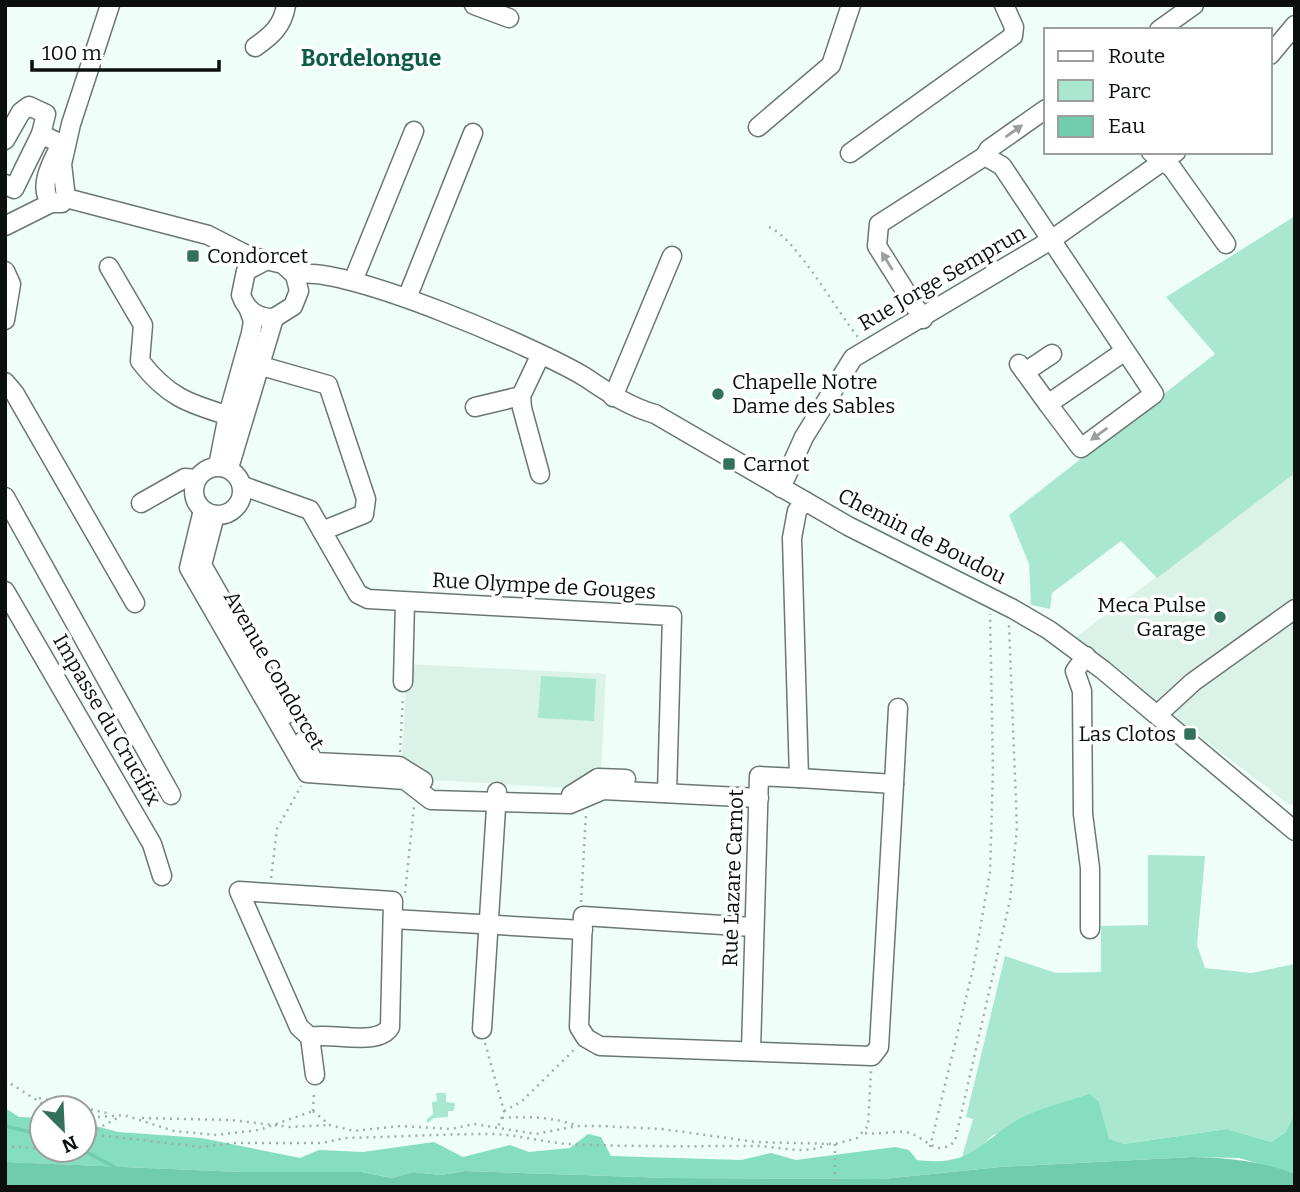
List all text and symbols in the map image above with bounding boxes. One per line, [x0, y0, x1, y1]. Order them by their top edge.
scale bar [32, 28, 219, 72]
legend [1044, 28, 1272, 154]
text: 100 m [42, 40, 102, 66]
text: Route [1108, 43, 1165, 69]
district label: Bordelongue [301, 44, 441, 72]
text: Parc [1108, 78, 1151, 104]
text: Eau [1108, 113, 1145, 139]
one-way arrow [1005, 124, 1023, 138]
street label: Rue Jorge Semprun [854, 220, 1030, 336]
place label: Condorcet [207, 243, 309, 269]
marker: Condorcet [185, 248, 201, 264]
one-way arrow [880, 251, 893, 271]
place label: Chapelle Notre Dame des Sables [732, 369, 895, 419]
marker: Chapelle Notre Dame des Sables [710, 386, 726, 402]
one-way arrow [1090, 427, 1108, 441]
place label: Carnot [743, 451, 810, 477]
marker: Carnot [721, 456, 737, 472]
street label: Chemin de Boudou [834, 482, 1010, 590]
street label: Rue Olympe de Gouges [431, 567, 657, 605]
street label: Avenue Condorcet [218, 586, 330, 754]
place label: Meca Pulse Garage [1097, 592, 1206, 642]
marker: Meca Pulse Garage [1212, 609, 1228, 625]
street label: Impasse du Crucifix [47, 630, 167, 811]
place label: Las Clotos [1078, 721, 1176, 747]
marker: Las Clotos [1182, 726, 1198, 742]
street label: Rue Lazare Carnot [717, 788, 749, 967]
north arrow [28, 1094, 98, 1164]
text: N [58, 1131, 81, 1158]

